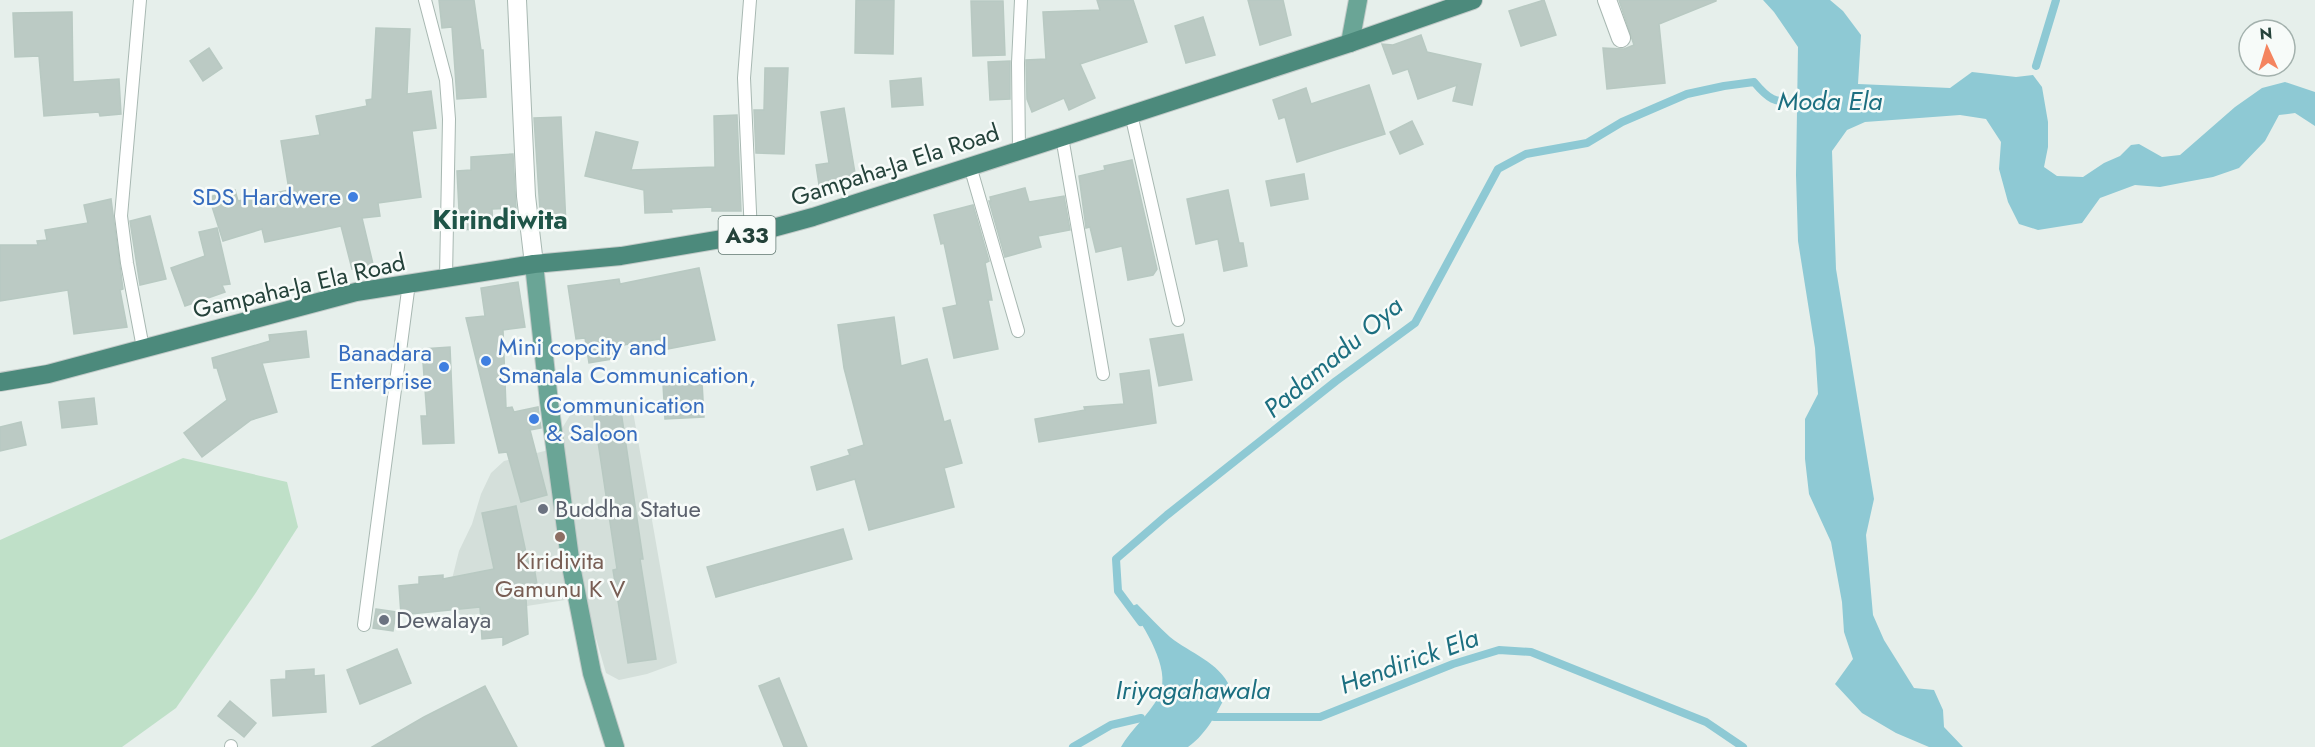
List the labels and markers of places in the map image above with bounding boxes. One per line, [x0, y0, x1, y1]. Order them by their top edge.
place label: SDS Hardwere [192, 179, 341, 214]
marker: SDS Hardwere [346, 190, 360, 204]
place label: Mini copcity and Smanala Communication, [498, 329, 756, 392]
place label: Banadara Enterprise [330, 335, 432, 398]
marker: Mini copcity and Smanala Communication, [479, 354, 493, 368]
marker: Banadara Enterprise [437, 360, 451, 374]
place label: Communication & Saloon [546, 387, 705, 450]
marker: Communication & Saloon [527, 412, 541, 426]
place label: Buddha Statue [555, 491, 701, 526]
marker: Buddha Statue [536, 502, 550, 516]
marker: Kiridivita Gamunu K V [553, 530, 567, 544]
place label: Kiridivita Gamunu K V [495, 543, 625, 606]
place label: Dewalaya [396, 602, 491, 637]
marker: Dewalaya [377, 613, 391, 627]

